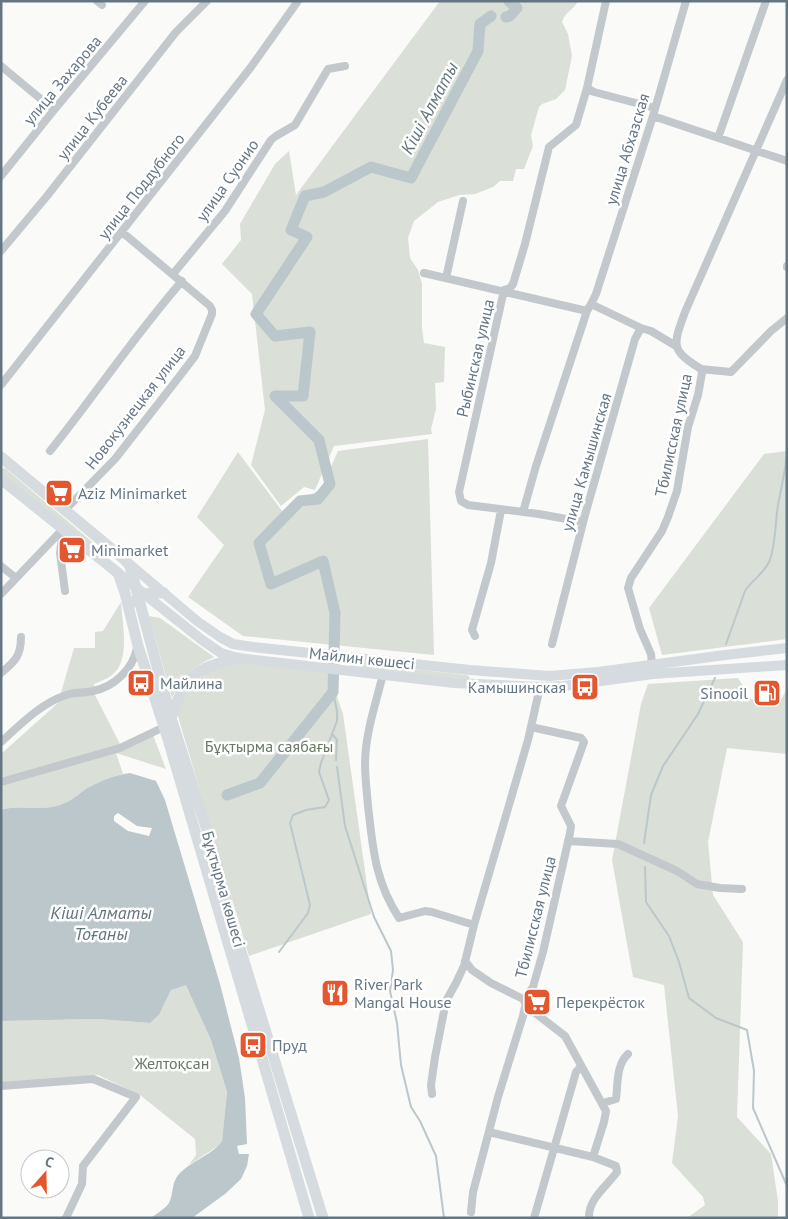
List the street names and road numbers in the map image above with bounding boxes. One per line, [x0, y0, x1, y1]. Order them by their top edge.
street label: улица Захарова [19, 31, 105, 129]
street label: улица Кубеева [52, 70, 132, 164]
street label: улица Абхазская [601, 91, 653, 207]
street label: улица Поддубного [93, 129, 189, 243]
street label: улица Суонио [191, 135, 263, 225]
street label: Рыбинская улица [452, 297, 498, 419]
street label: Новокузнецкая улица [80, 341, 190, 473]
street label: Тбилисская улица [650, 372, 696, 498]
street label: улица Камышинская [557, 390, 615, 534]
street label: Майлин көшесі [308, 642, 416, 674]
street label: Бұқтырма көшесі [198, 829, 250, 949]
street label: Тбилисская улица [510, 854, 560, 980]

